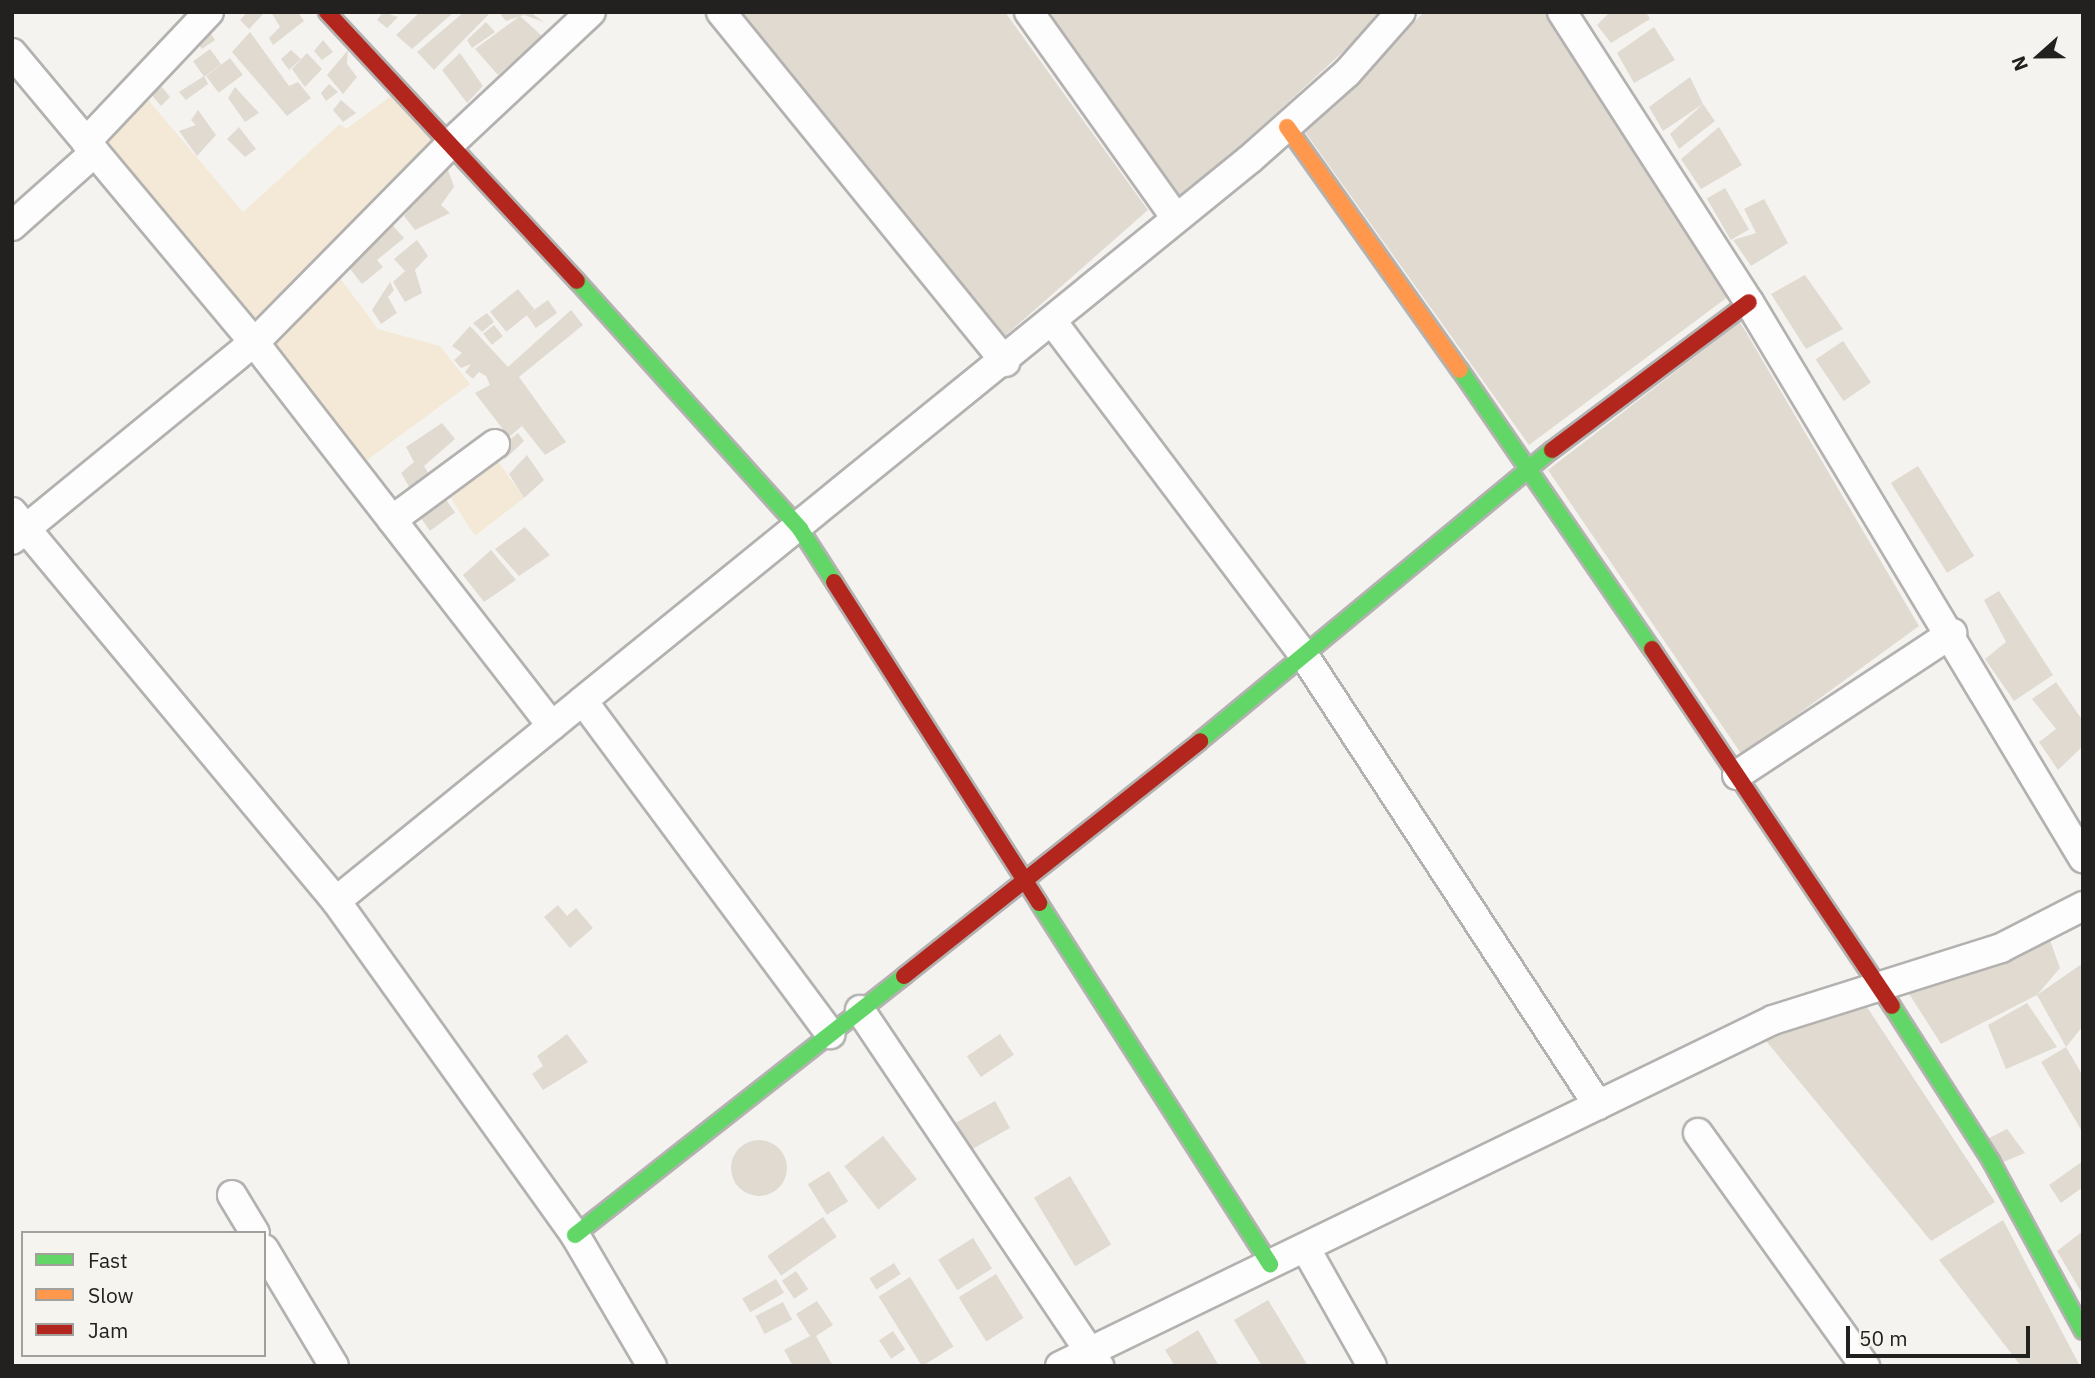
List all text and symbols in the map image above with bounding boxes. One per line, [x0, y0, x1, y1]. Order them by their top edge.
north arrow [2004, 21, 2074, 91]
text: N [2006, 53, 2033, 74]
legend [21, 1231, 266, 1357]
text: Fast [88, 1246, 128, 1274]
text: Slow [88, 1281, 134, 1309]
scale bar [1850, 1312, 2034, 1356]
text: Jam [88, 1316, 128, 1344]
text: 50 m [1859, 1324, 1908, 1352]

